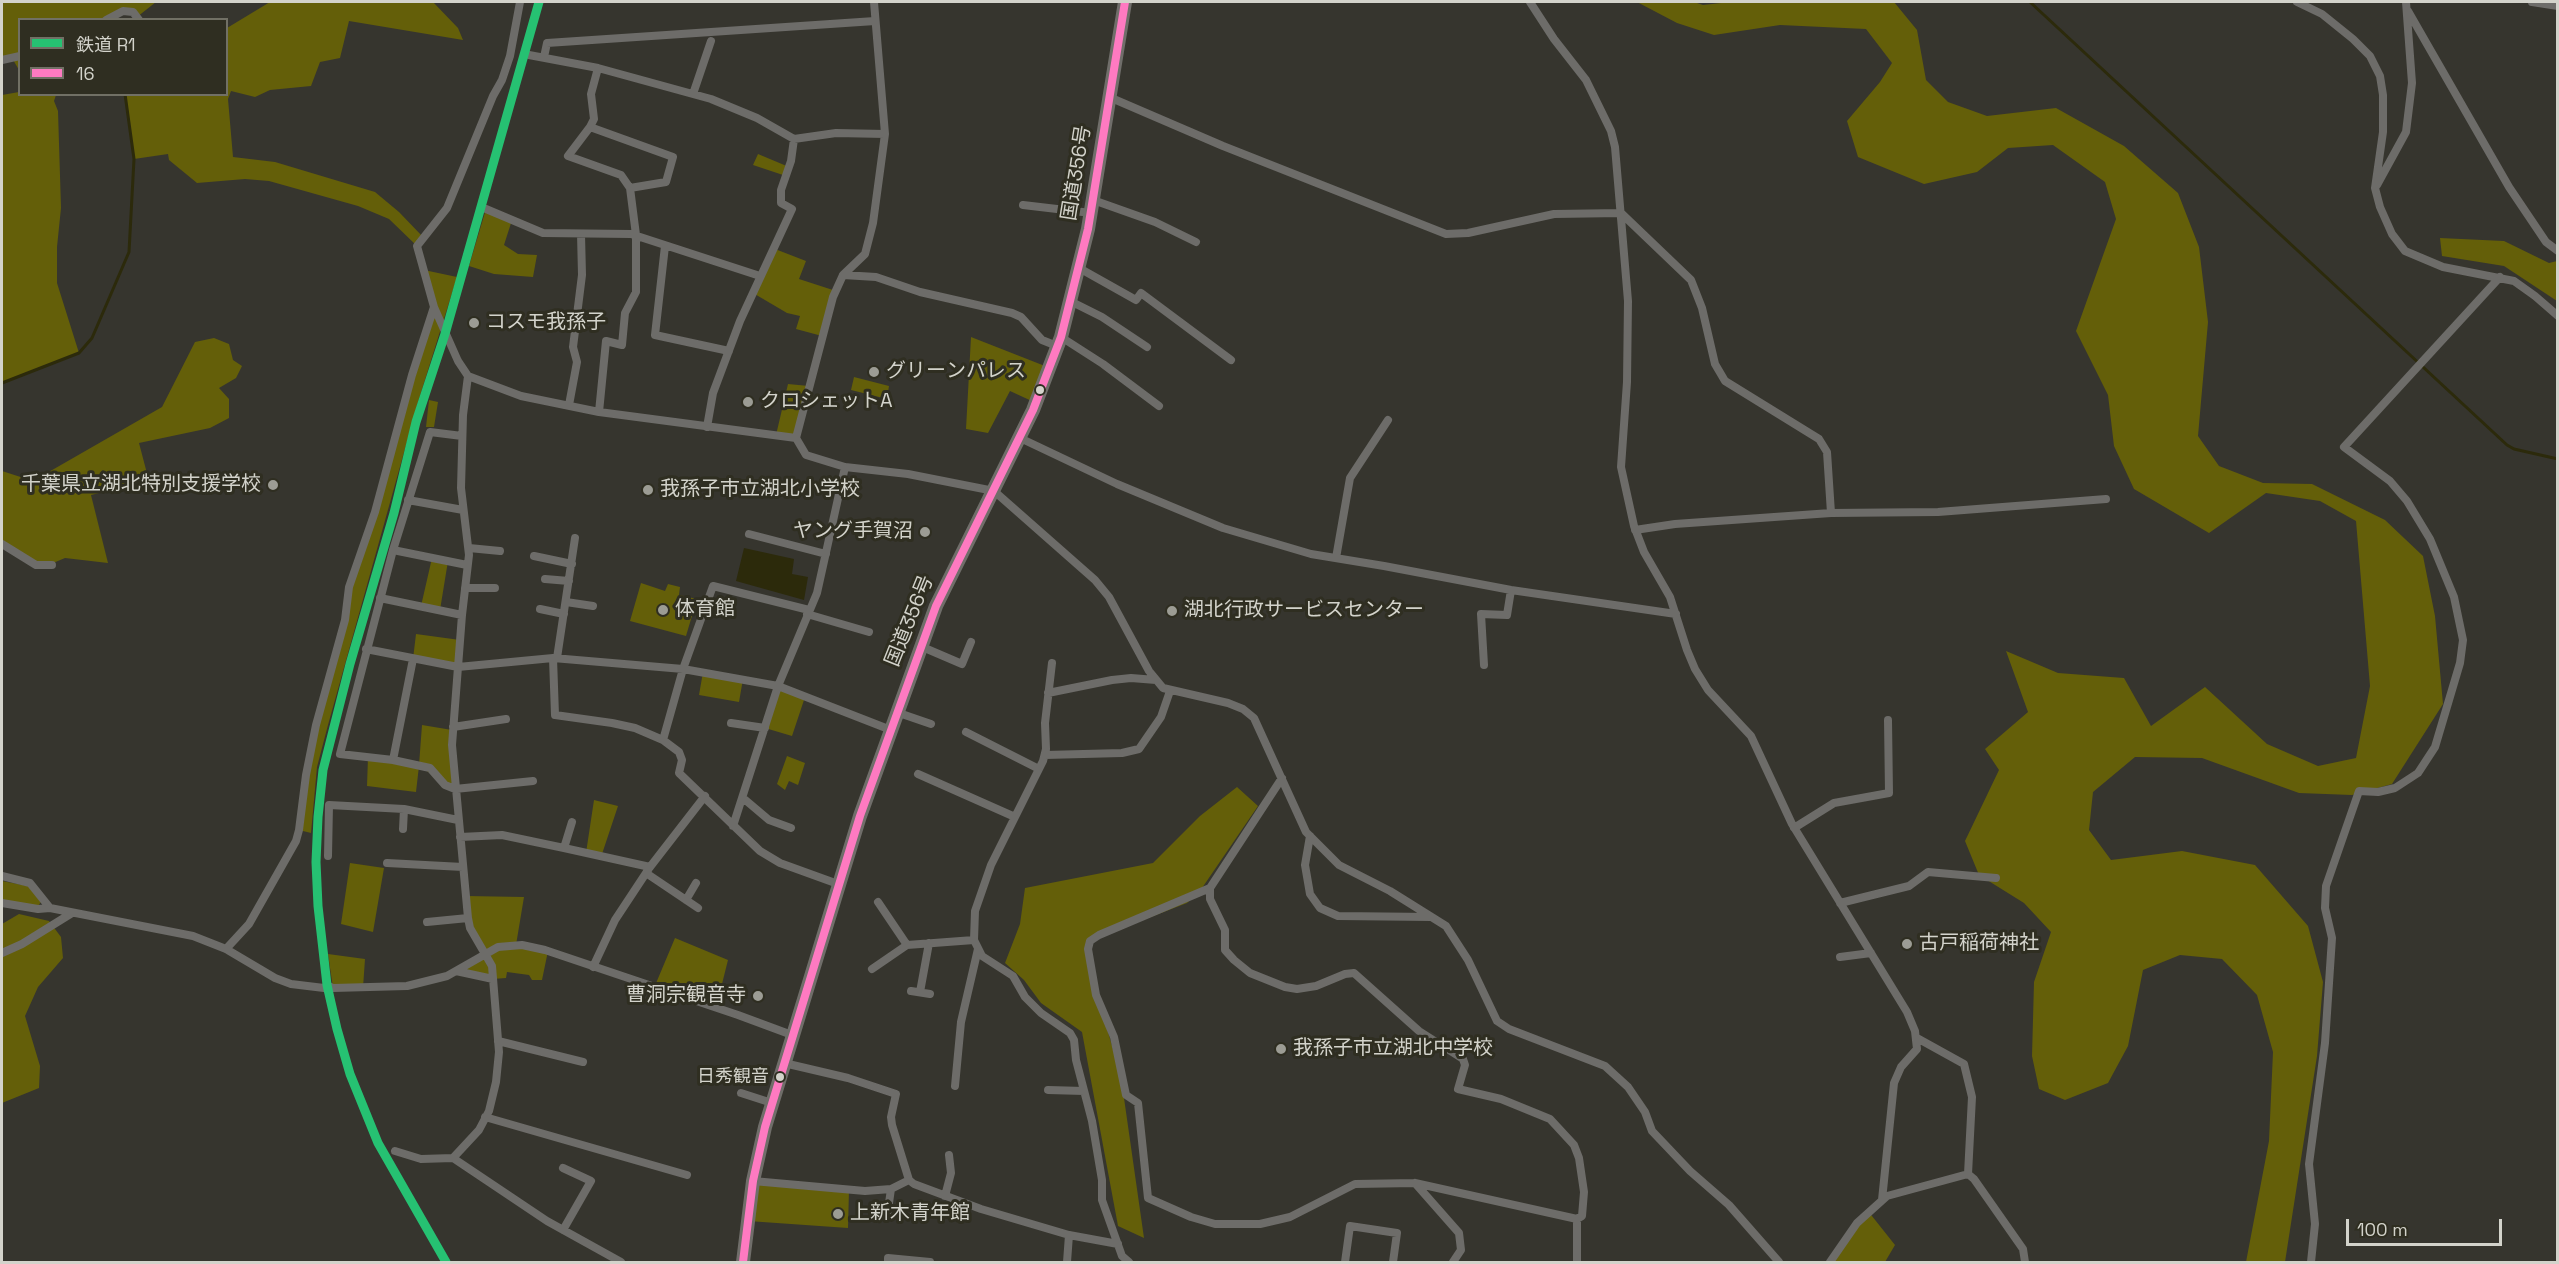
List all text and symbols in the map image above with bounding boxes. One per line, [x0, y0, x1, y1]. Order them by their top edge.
legend [18, 18, 228, 96]
text: 鉄道 R1 [76, 33, 136, 56]
text: 16 [76, 62, 95, 85]
street label: 国道356号 [1058, 124, 1096, 222]
place label: コスモ我孫子 [486, 311, 606, 335]
marker: コスモ我孫子 [467, 316, 481, 330]
place label: グリーンパレス [886, 360, 1026, 384]
marker: グリーンパレス [867, 365, 881, 379]
unlabelled marker [1034, 384, 1046, 396]
place label: クロシェットA [760, 390, 893, 414]
marker: クロシェットA [741, 395, 755, 409]
place label: 千葉県立湖北特別支援学校 [21, 473, 261, 497]
marker: 千葉県立湖北特別支援学校 [266, 478, 280, 492]
place label: 我孫子市立湖北小学校 [660, 478, 860, 502]
marker: 我孫子市立湖北小学校 [641, 483, 655, 497]
place label: ヤング手賀沼 [793, 520, 913, 544]
marker: ヤング手賀沼 [918, 525, 932, 539]
street label: 国道356号 [881, 572, 939, 670]
place label: 体育館 [675, 598, 735, 622]
place label: 湖北行政サービスセンター [1184, 599, 1424, 623]
marker: 体育館 [656, 603, 670, 617]
marker: 湖北行政サービスセンター [1165, 604, 1179, 618]
place label: 古戸稲荷神社 [1919, 932, 2039, 956]
marker: 古戸稲荷神社 [1900, 937, 1914, 951]
place label: 曹洞宗観音寺 [626, 984, 746, 1008]
marker: 曹洞宗観音寺 [751, 989, 765, 1003]
place label: 我孫子市立湖北中学校 [1293, 1037, 1493, 1061]
marker: 我孫子市立湖北中学校 [1274, 1042, 1288, 1056]
place label: 日秀観音 [697, 1066, 769, 1088]
marker: 日秀観音 [774, 1071, 786, 1083]
place label: 上新木青年館 [850, 1202, 970, 1226]
marker: 上新木青年館 [831, 1207, 845, 1221]
scale bar [2349, 1207, 2505, 1245]
text: 100 m [2357, 1218, 2408, 1241]

